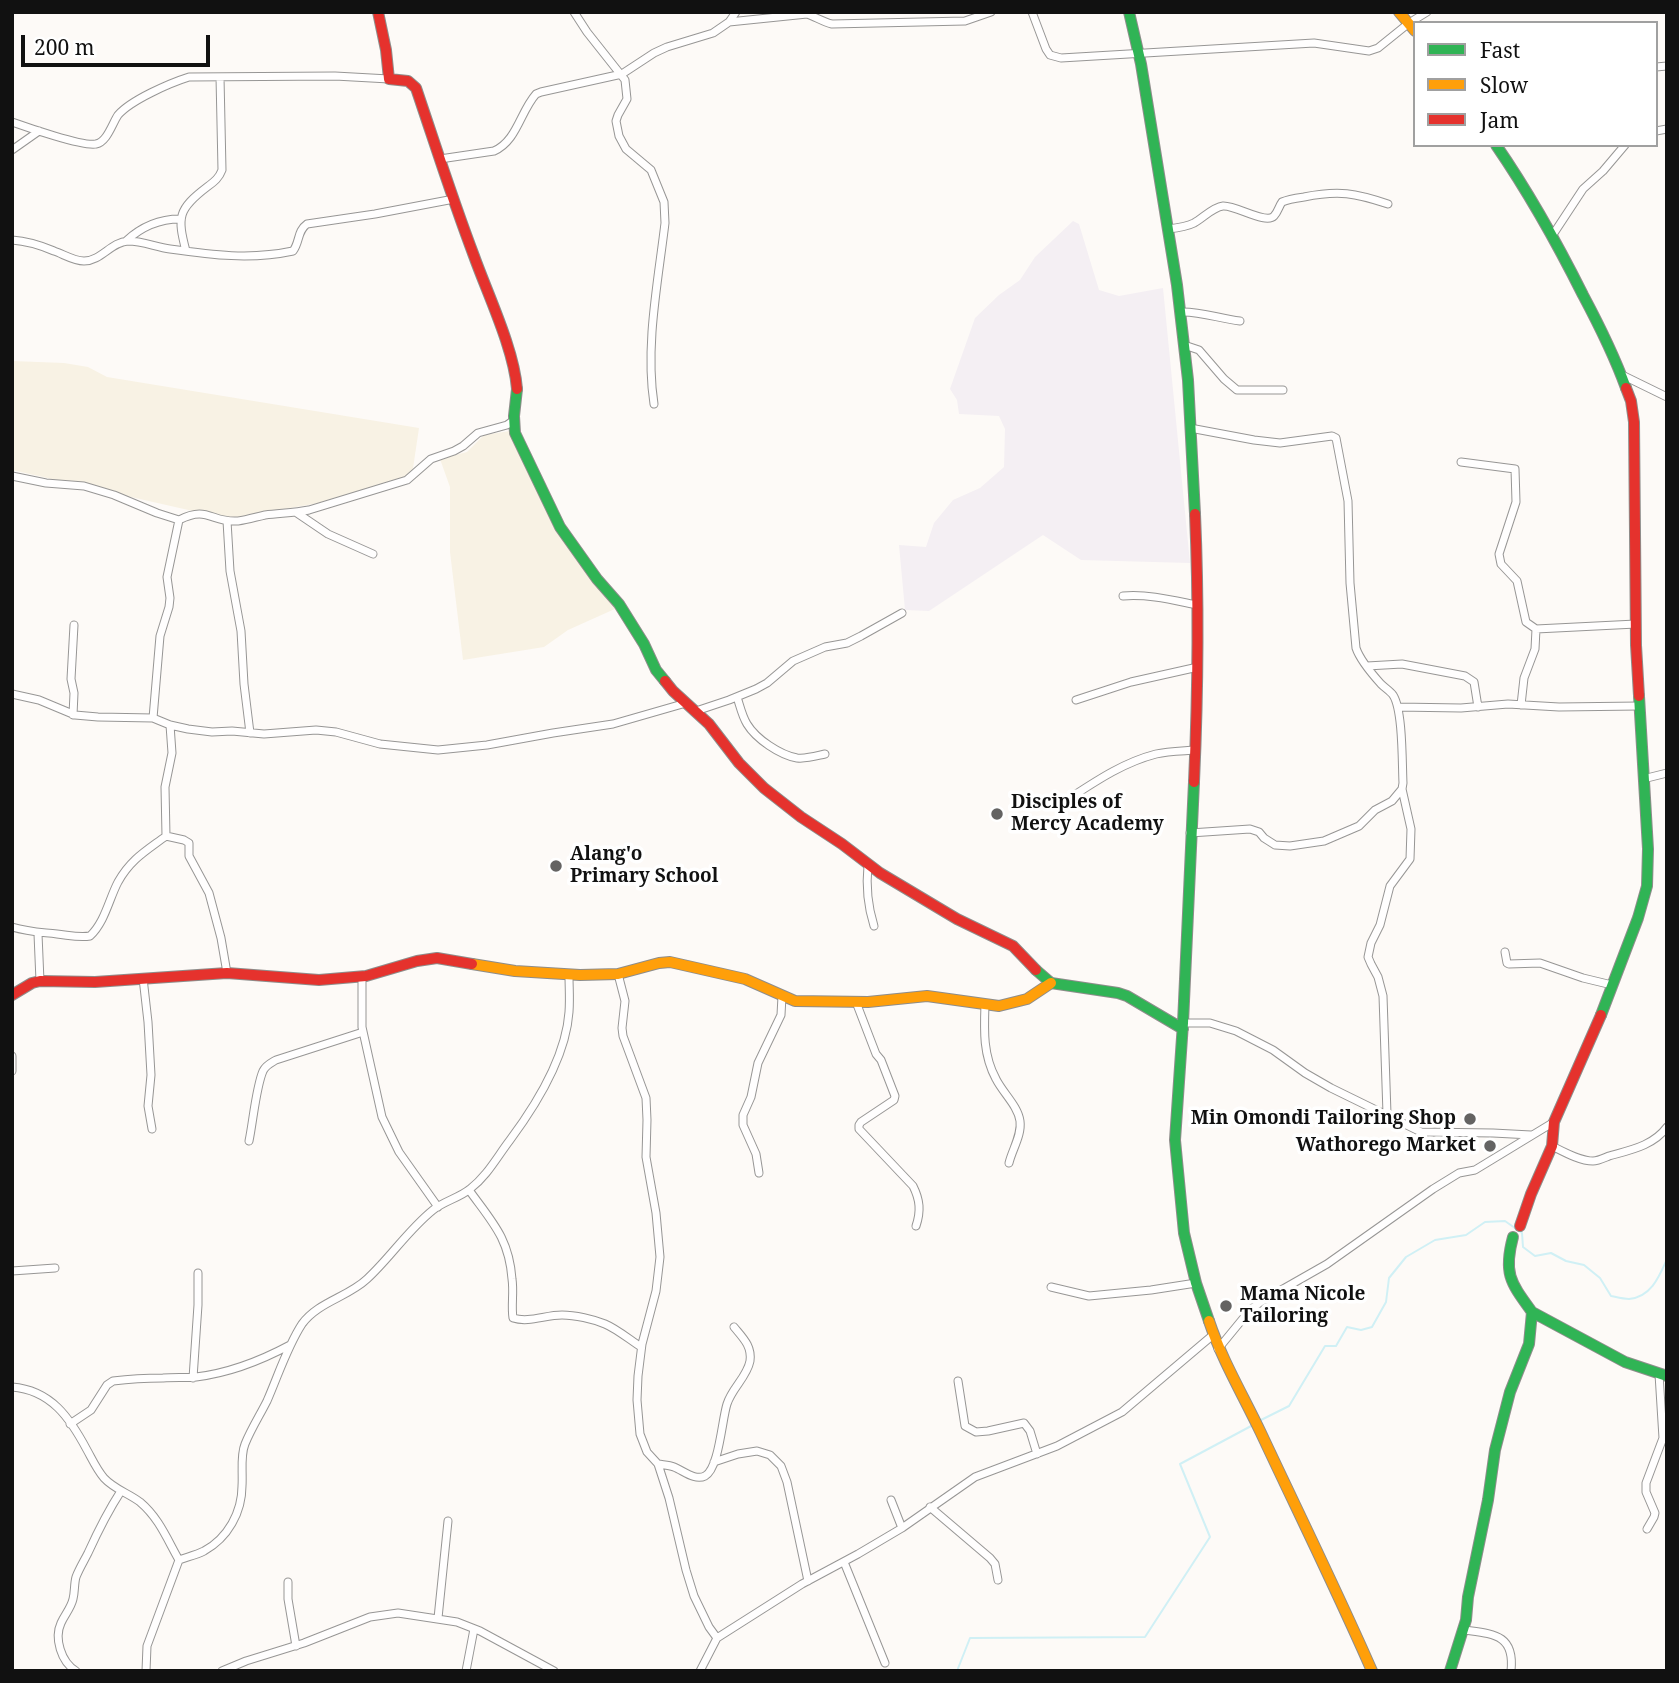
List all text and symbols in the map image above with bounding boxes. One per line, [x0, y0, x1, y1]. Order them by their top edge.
scale bar [24, 21, 214, 65]
legend [1413, 21, 1658, 147]
text: 200 m [34, 33, 95, 61]
text: Fast [1480, 36, 1520, 64]
text: Slow [1480, 71, 1528, 99]
text: Jam [1480, 106, 1519, 134]
place label: Disciples of Mercy Academy [1011, 792, 1164, 836]
marker: Disciples of Mercy Academy [989, 806, 1005, 822]
place label: Alang'o Primary School [570, 844, 718, 888]
marker: Alang'o Primary School [548, 858, 564, 874]
place label: Min Omondi Tailoring Shop [1191, 1108, 1456, 1130]
marker: Min Omondi Tailoring Shop [1462, 1111, 1478, 1127]
place label: Wathorego Market [1296, 1135, 1476, 1157]
marker: Wathorego Market [1482, 1138, 1498, 1154]
place label: Mama Nicole Tailoring [1240, 1284, 1365, 1328]
marker: Mama Nicole Tailoring [1218, 1298, 1234, 1314]

